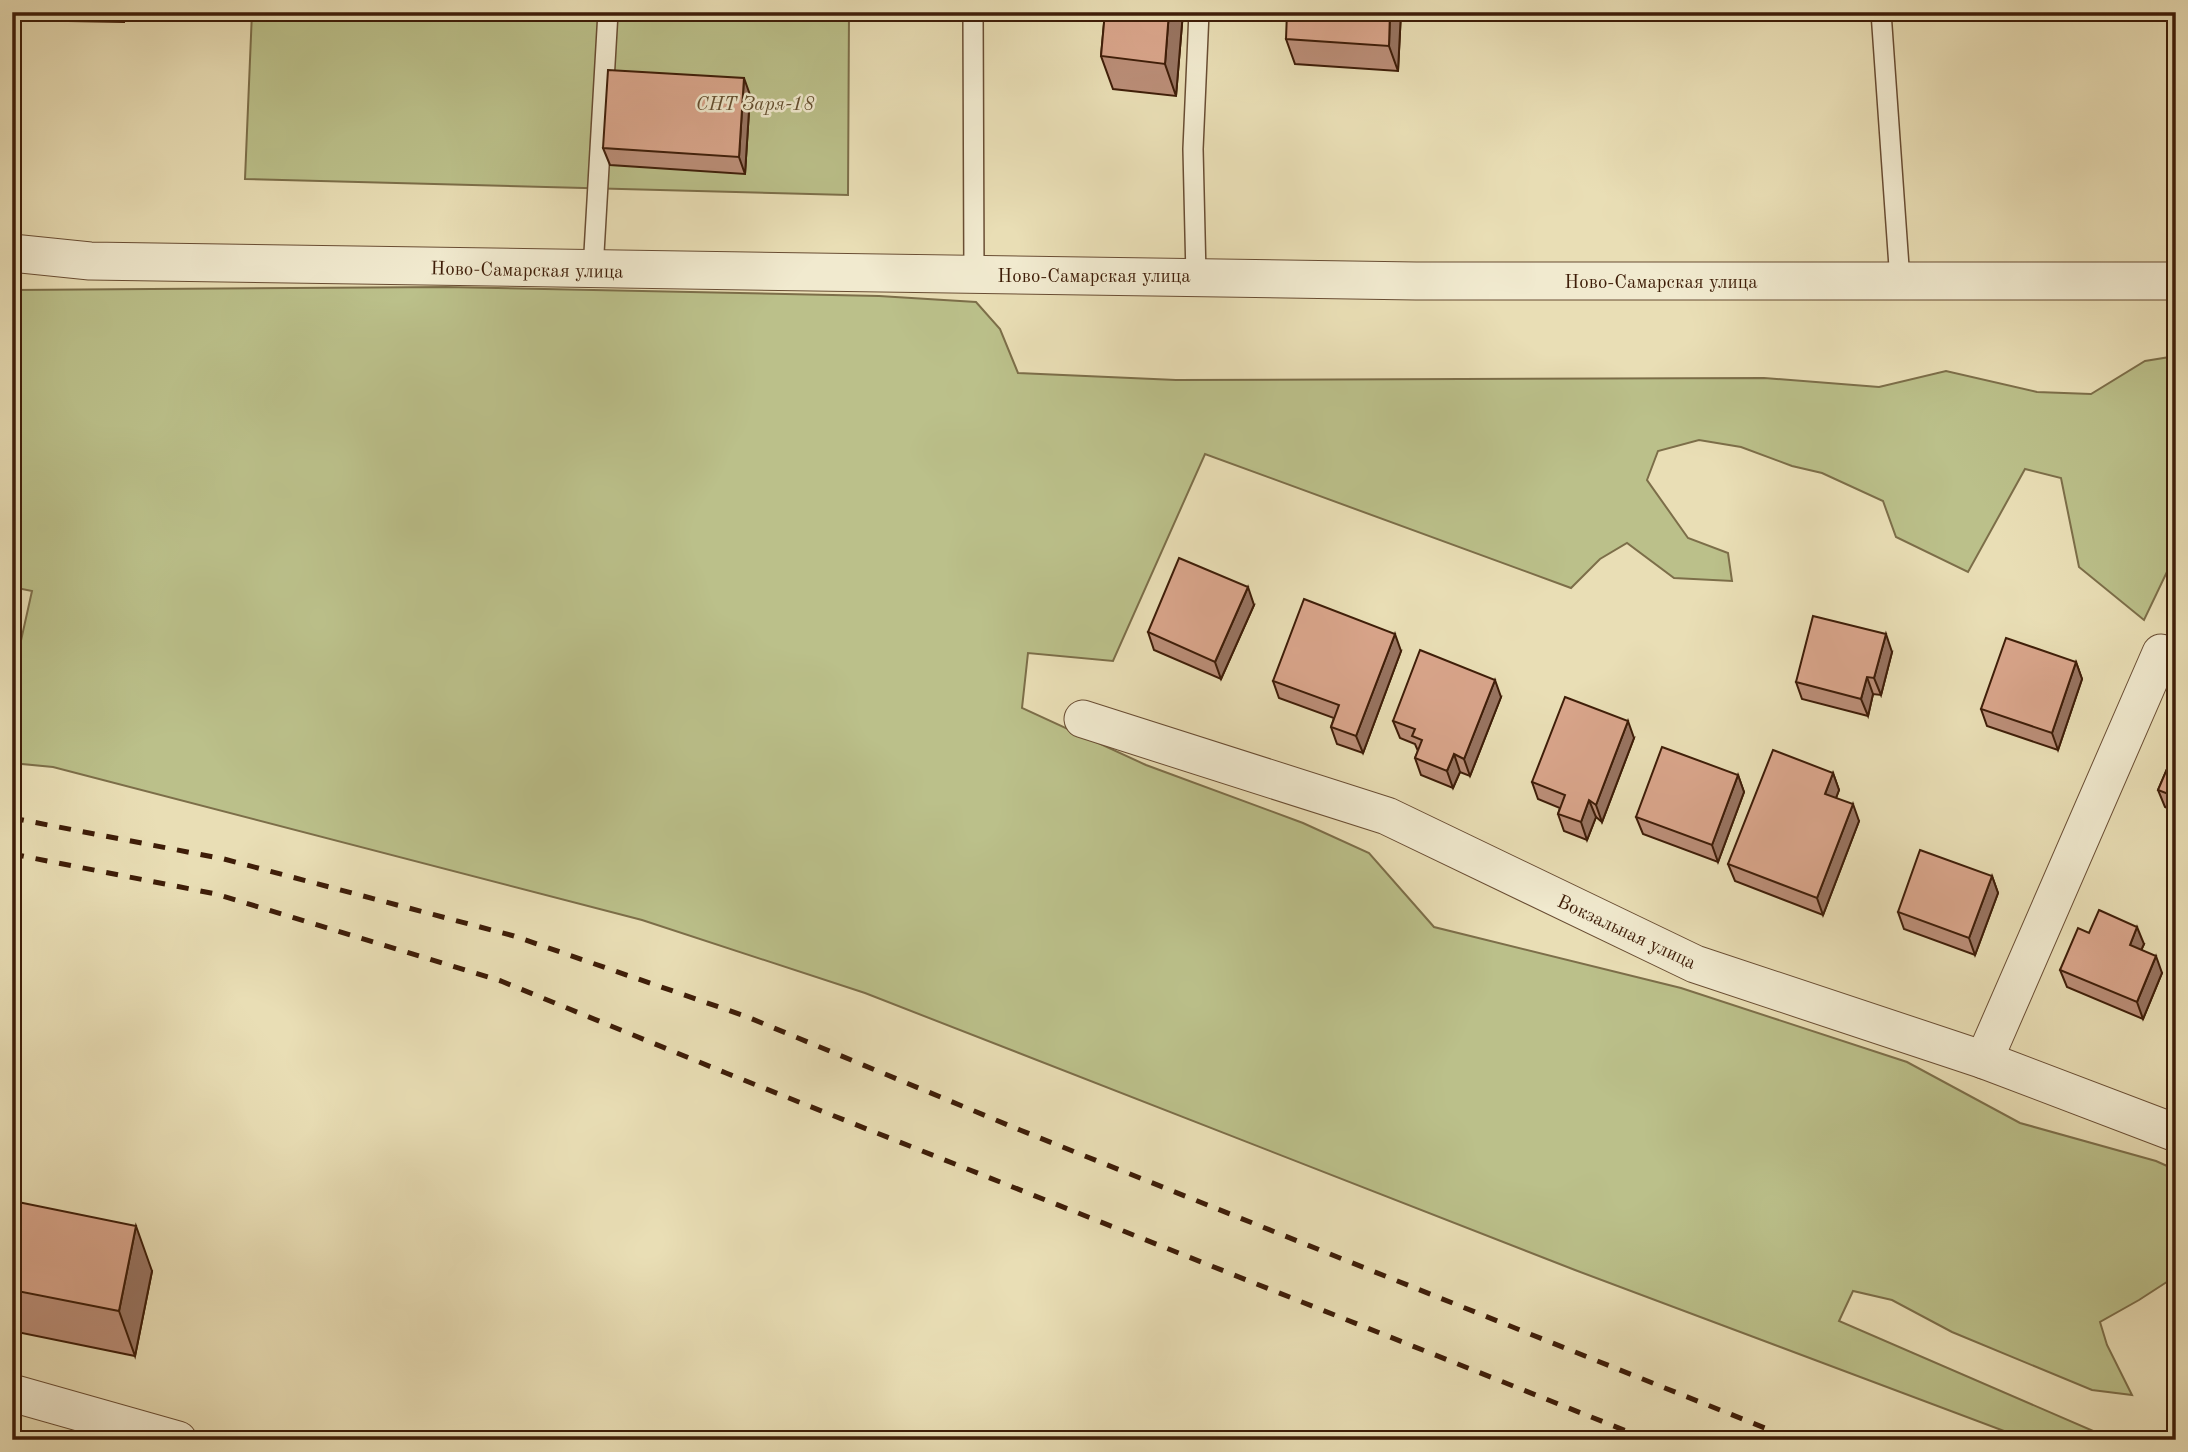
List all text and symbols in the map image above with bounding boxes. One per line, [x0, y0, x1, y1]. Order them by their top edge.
park label: СНТ Заря-18 [696, 95, 814, 115]
street label: Ново-Самарская улица [430, 260, 624, 283]
street label: Ново-Самарская улица [997, 268, 1191, 287]
street label: Ново-Самарская улица [1564, 274, 1758, 293]
street label: Вокзальная улица [1554, 893, 1699, 974]

